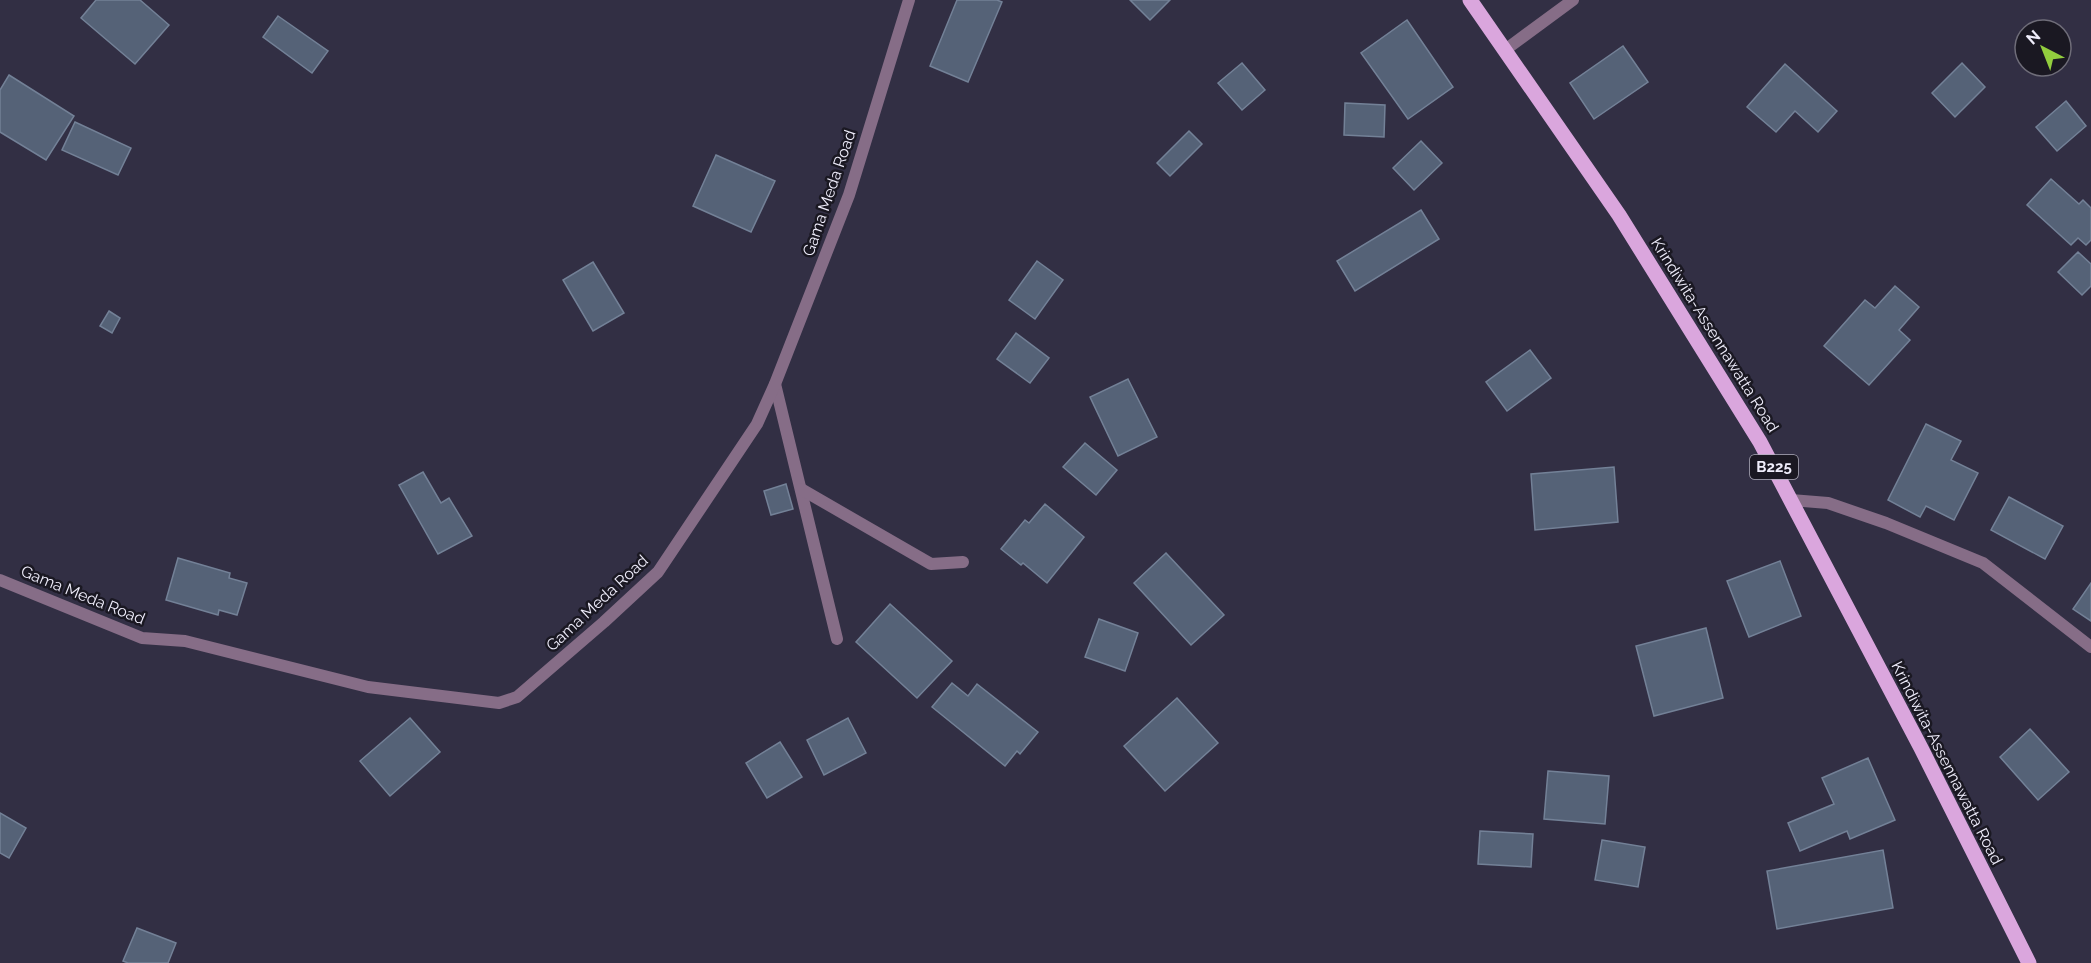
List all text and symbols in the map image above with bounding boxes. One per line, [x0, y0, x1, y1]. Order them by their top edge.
north arrow [2013, 18, 2073, 78]
text: N [2022, 26, 2044, 48]
street label: Gama Meda Road [799, 127, 859, 259]
street label: Krindiwita-Assennawatta Road [1647, 234, 1783, 436]
road number: B225 [1750, 455, 1798, 479]
street label: Gama Meda Road [542, 551, 652, 655]
street label: Gama Meda Road [18, 561, 148, 629]
street label: Krindiwita-Assennawatta Road [1887, 658, 2007, 868]

